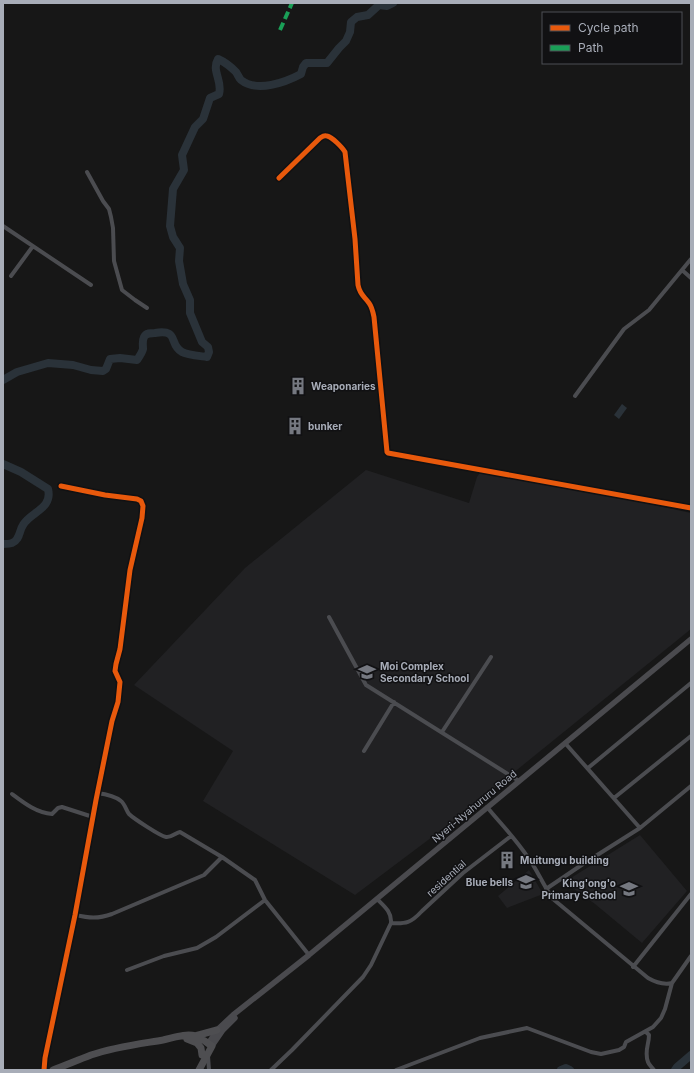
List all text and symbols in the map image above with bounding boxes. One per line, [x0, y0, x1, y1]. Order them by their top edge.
legend [542, 12, 682, 64]
text: Cycle path [578, 20, 639, 35]
text: Path [578, 40, 603, 55]
building icon: Weaponaries [288, 376, 308, 396]
place label: Weaponaries [311, 380, 376, 392]
building icon: bunker [285, 416, 305, 436]
place label: bunker [308, 420, 342, 432]
place label: Moi Complex Secondary School [380, 660, 469, 685]
school or university icon: Moi Complex Secondary School [357, 662, 377, 682]
street label: Nyeri-Nyahururu Road [429, 767, 519, 845]
building icon: Muitungu building [497, 850, 517, 870]
place label: Muitungu building [520, 854, 609, 867]
street label: residential [424, 857, 468, 899]
school or university icon: Blue bells [516, 872, 536, 892]
place label: Blue bells [466, 876, 513, 888]
place label: King'ong'o Primary School [541, 877, 616, 902]
school or university icon: King'ong'o Primary School [619, 879, 639, 899]

